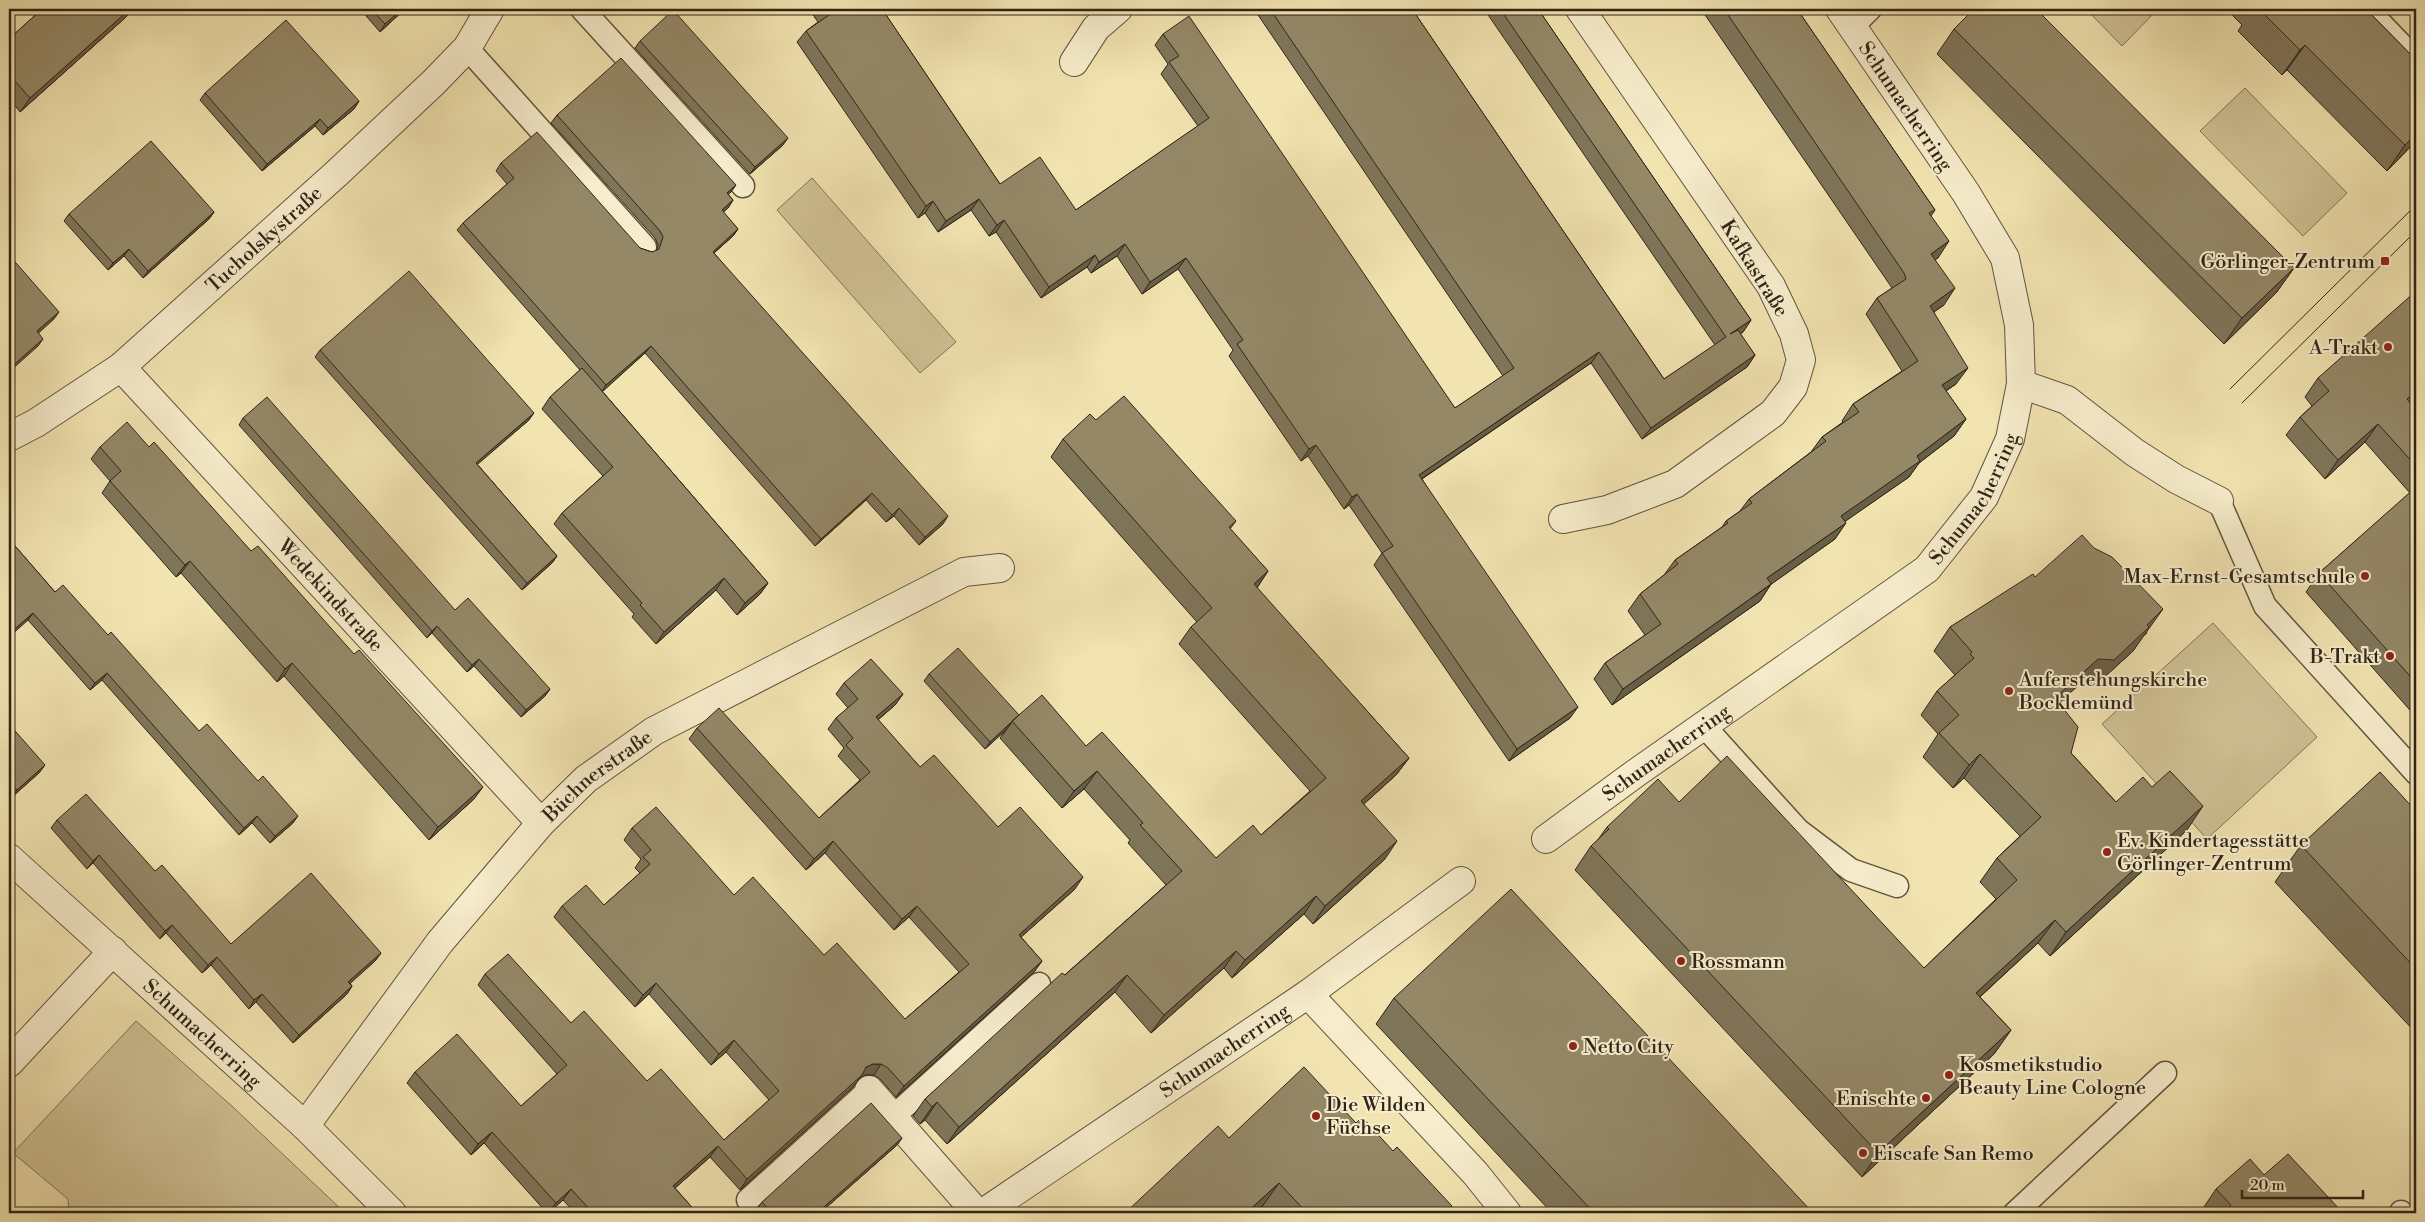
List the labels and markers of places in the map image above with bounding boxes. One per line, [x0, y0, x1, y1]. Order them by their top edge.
place label: Görlinger-Zentrum [2201, 250, 2375, 275]
marker: Görlinger-Zentrum [2379, 255, 2391, 267]
place label: A-Trakt [2308, 336, 2378, 361]
marker: A-Trakt [2382, 341, 2394, 353]
place label: Max-Ernst-Gesamtschule [2124, 565, 2355, 590]
marker: Max-Ernst-Gesamtschule [2359, 570, 2371, 582]
place label: B-Trakt [2309, 645, 2380, 670]
marker: B-Trakt [2384, 650, 2396, 662]
place label: Auferstehungskirche Bocklemünd [2018, 668, 2207, 716]
marker: Auferstehungskirche Bocklemünd [2003, 685, 2015, 697]
place label: Ev. Kindertagesstätte Görlinger-Zentrum [2117, 829, 2309, 877]
marker: Ev. Kindertagesstätte Görlinger-Zentrum [2101, 846, 2113, 858]
place label: Rossmann [1691, 950, 1785, 975]
marker: Rossmann [1675, 955, 1687, 967]
place label: Netto City [1583, 1035, 1674, 1060]
marker: Netto City [1567, 1040, 1579, 1052]
place label: Kosmetikstudio Beauty Line Cologne [1958, 1053, 2146, 1101]
marker: Kosmetikstudio Beauty Line Cologne [1943, 1069, 1955, 1081]
place label: Enischte [1836, 1087, 1916, 1112]
marker: Enischte [1920, 1092, 1932, 1104]
place label: Die Wilden Füchse [1326, 1093, 1426, 1141]
marker: Die Wilden Füchse [1310, 1110, 1322, 1122]
place label: Eiscafe San Remo [1873, 1142, 2034, 1167]
marker: Eiscafe San Remo [1857, 1147, 1869, 1159]

